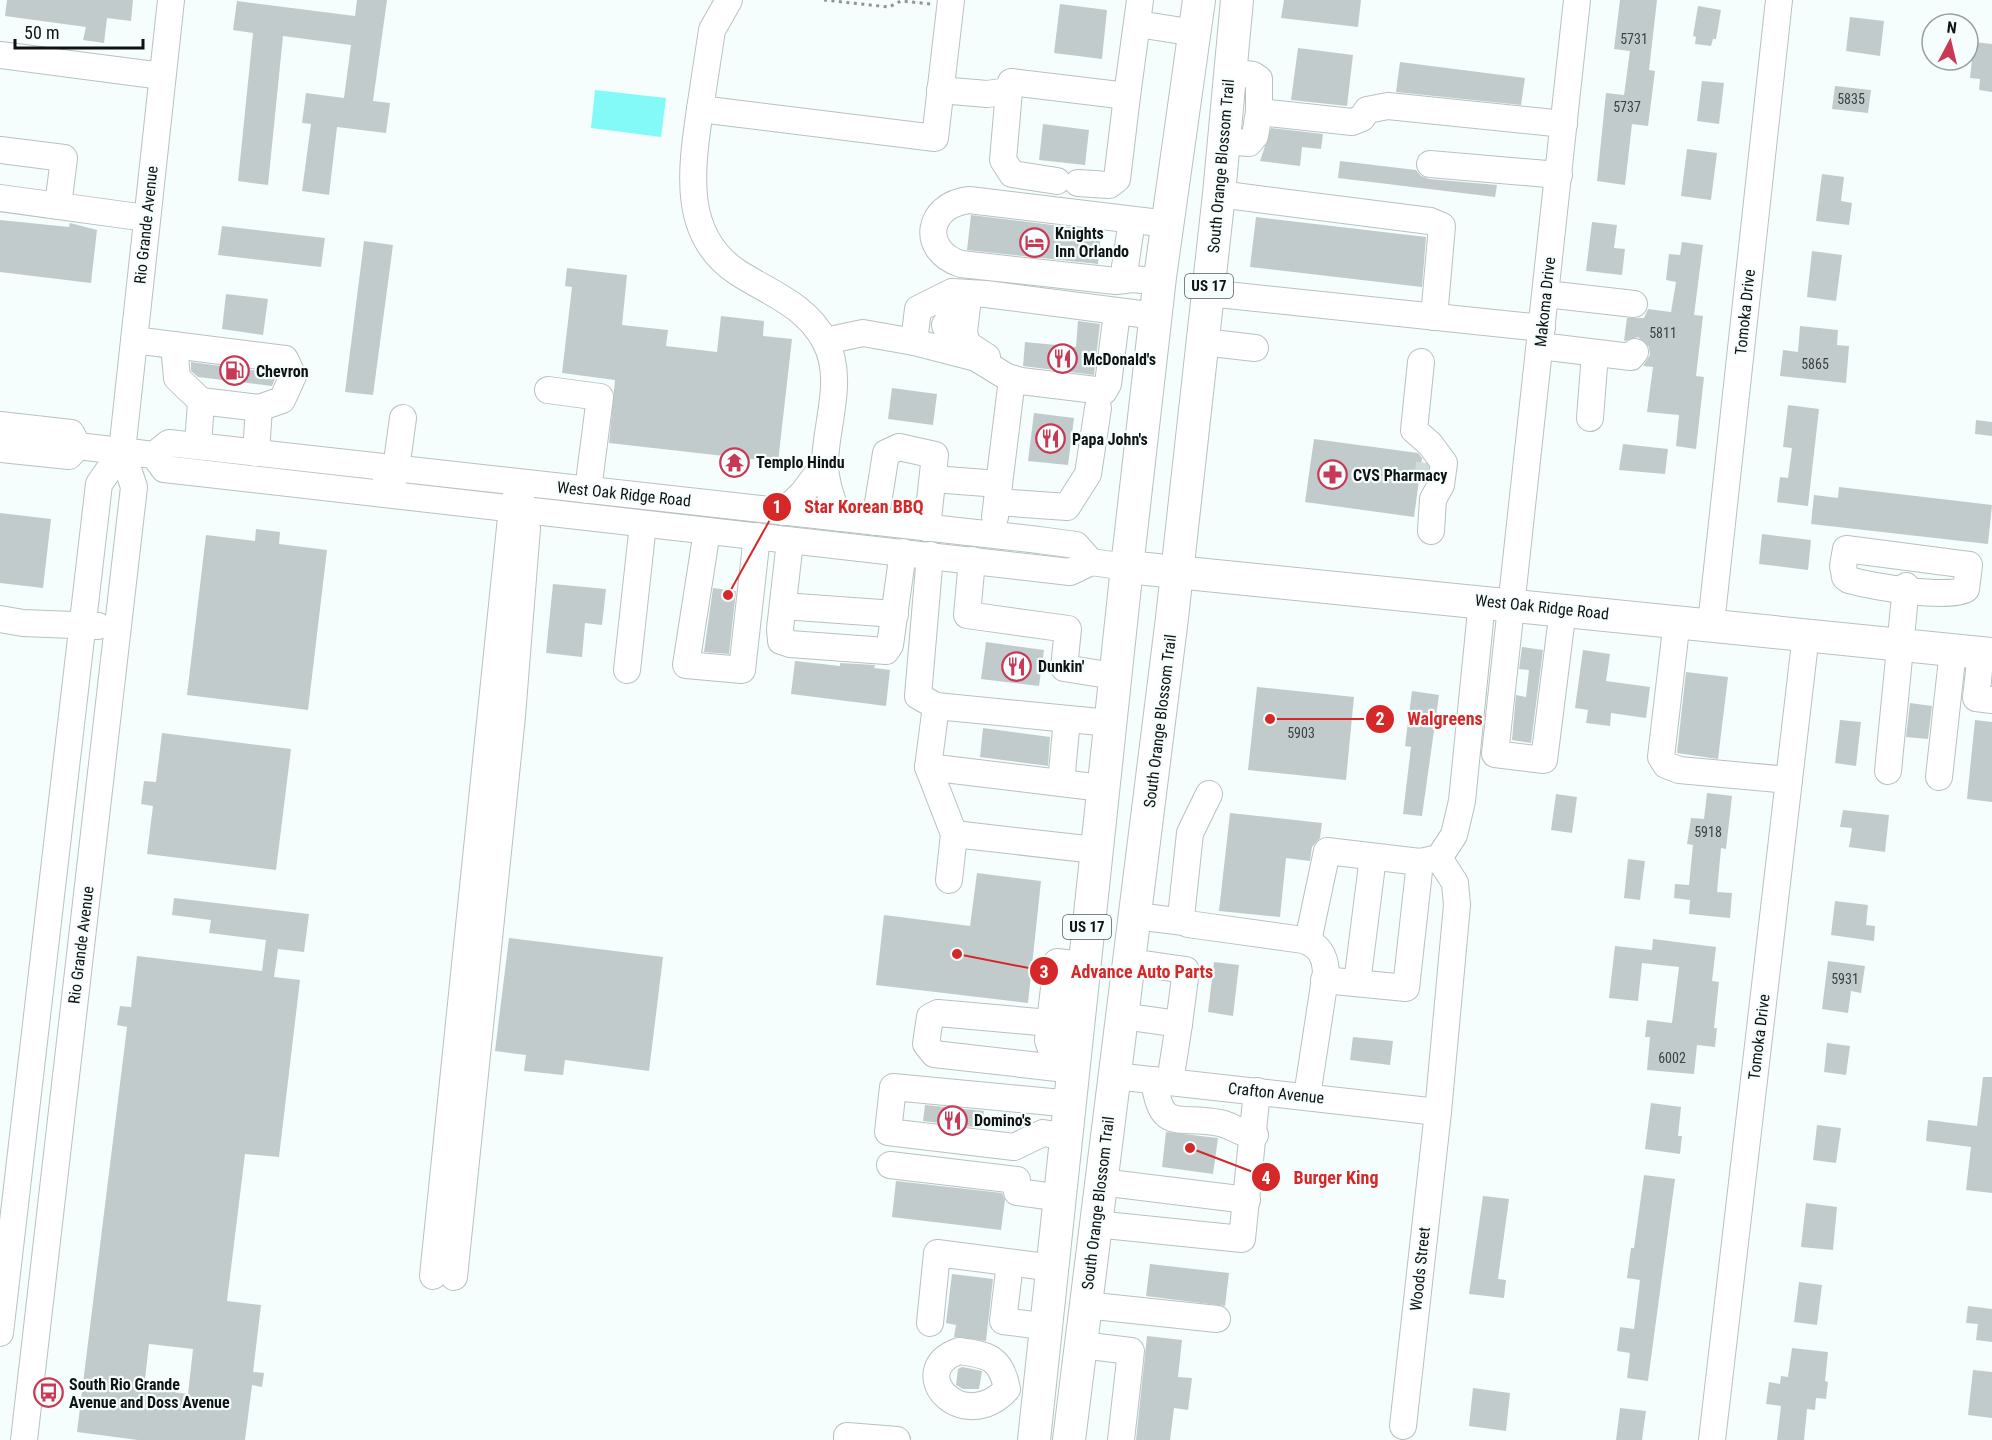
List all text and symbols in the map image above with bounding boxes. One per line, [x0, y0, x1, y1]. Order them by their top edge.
scale bar [15, 12, 142, 50]
north arrow [1920, 12, 1980, 72]
text: N [1946, 18, 1958, 38]
text: 50 m [24, 22, 59, 43]
house number: 5731 [1620, 31, 1648, 47]
street label: South Orange Blossom Trail [1204, 78, 1238, 254]
house number: 5835 [1837, 91, 1865, 107]
house number: 5737 [1613, 99, 1641, 115]
street label: Rio Grande Avenue [130, 165, 162, 285]
place label: Knights Inn Orlando [1055, 224, 1129, 261]
hotel icon: Knights Inn Orlando [1018, 226, 1050, 258]
street label: Makoma Drive [1531, 256, 1559, 348]
street label: Tomoka Drive [1731, 268, 1759, 356]
road number: US 17 [1185, 274, 1233, 298]
house number: 5811 [1649, 325, 1677, 341]
restaurant icon: McDonald's [1046, 343, 1078, 375]
place label: McDonald's [1083, 350, 1156, 369]
fuel station icon: Chevron [219, 355, 251, 387]
house number: 5865 [1801, 356, 1829, 372]
place label: Chevron [256, 362, 309, 381]
restaurant icon: Papa John's [1035, 423, 1067, 455]
place label: Papa John's [1072, 430, 1148, 449]
temple icon: Templo Hindu [719, 446, 751, 478]
place label: Templo Hindu [756, 453, 845, 472]
pharmacy icon: CVS Pharmacy [1316, 459, 1348, 491]
place label: CVS Pharmacy [1353, 466, 1447, 485]
street label: West Oak Ridge Road [556, 478, 692, 510]
callout: Star Korean BBQ [762, 489, 935, 525]
text: 1 [772, 496, 782, 517]
text: Star Korean BBQ [804, 496, 924, 517]
street label: West Oak Ridge Road [1474, 591, 1610, 623]
street label: South Orange Blossom Trail [1140, 633, 1180, 809]
restaurant icon: Dunkin' [1001, 650, 1033, 682]
place label: Dunkin' [1038, 657, 1085, 676]
callout: Walgreens [1365, 701, 1494, 737]
text: 2 [1375, 708, 1385, 729]
text: Walgreens [1407, 708, 1483, 729]
house number: 5903 [1287, 725, 1315, 741]
house number: 5918 [1694, 824, 1722, 840]
street label: Rio Grande Avenue [64, 885, 98, 1005]
road number: US 17 [1063, 915, 1111, 939]
callout: Advance Auto Parts [1029, 953, 1226, 989]
text: 3 [1039, 961, 1049, 982]
text: Advance Auto Parts [1071, 961, 1213, 982]
house number: 5931 [1831, 971, 1859, 987]
street label: Tomoka Drive [1744, 993, 1774, 1081]
house number: 6002 [1658, 1050, 1686, 1066]
street label: Crafton Avenue [1227, 1079, 1325, 1107]
restaurant icon: Domino's [937, 1104, 969, 1136]
place label: Domino's [974, 1111, 1031, 1130]
street label: South Orange Blossom Trail [1078, 1115, 1118, 1291]
callout: Burger King [1251, 1159, 1390, 1195]
text: 4 [1261, 1167, 1271, 1188]
text: Burger King [1294, 1167, 1378, 1188]
street label: Woods Street [1406, 1226, 1434, 1312]
place label: South Rio Grande Avenue and Doss Avenue [69, 1375, 230, 1412]
bus stop icon: South Rio Grande Avenue and Doss Avenue [32, 1377, 64, 1409]

